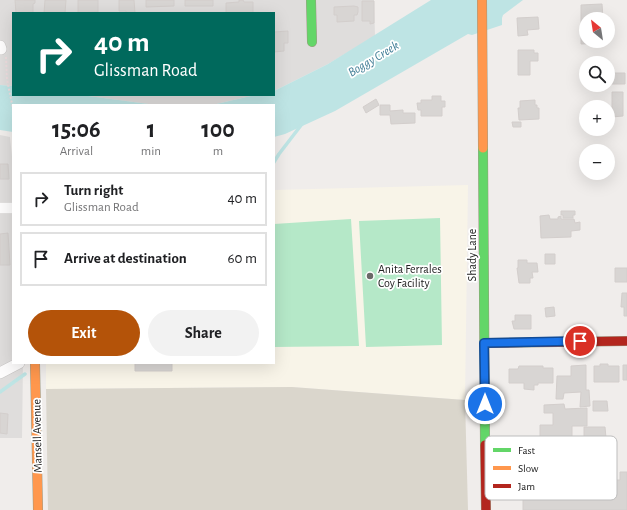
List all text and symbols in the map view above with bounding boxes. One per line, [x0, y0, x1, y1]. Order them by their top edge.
north arrow [579, 12, 615, 48]
map controls [579, 12, 615, 180]
icon: right [28, 28, 80, 80]
text: 40 m [94, 29, 150, 57]
water label: Boggy Creek [346, 39, 402, 80]
button: search [579, 56, 615, 92]
text: Glissman Road [94, 62, 197, 80]
button: + [579, 100, 615, 136]
text: 15:06 [52, 118, 101, 142]
text: 1 [147, 118, 155, 142]
text: 100 [201, 118, 235, 142]
button: − [579, 144, 615, 180]
text: Arrival [60, 145, 93, 158]
text: min [141, 145, 161, 158]
text: m [213, 145, 223, 158]
text: Turn right [64, 183, 123, 198]
icon: right [30, 188, 52, 210]
text: 40 m [227, 191, 257, 206]
text: Glissman Road [64, 201, 139, 214]
street label: Shady Lane [466, 229, 479, 281]
icon: arrive [30, 248, 52, 270]
text: Arrive at destination [64, 251, 187, 266]
text: 60 m [228, 251, 257, 266]
place label: Anita Ferrales Coy Facility [378, 263, 442, 290]
marker: Anita Ferrales Coy Facility [365, 271, 375, 281]
button: Exit [28, 310, 140, 356]
button: Share [148, 310, 259, 356]
pin [563, 324, 597, 358]
icon: arrive [569, 330, 591, 352]
position arrow [464, 383, 506, 425]
street label: Mansell Avenue [30, 399, 44, 473]
legend [485, 436, 617, 500]
text: Fast [518, 445, 536, 456]
text: Slow [518, 463, 539, 474]
text: Jam [518, 481, 535, 492]

